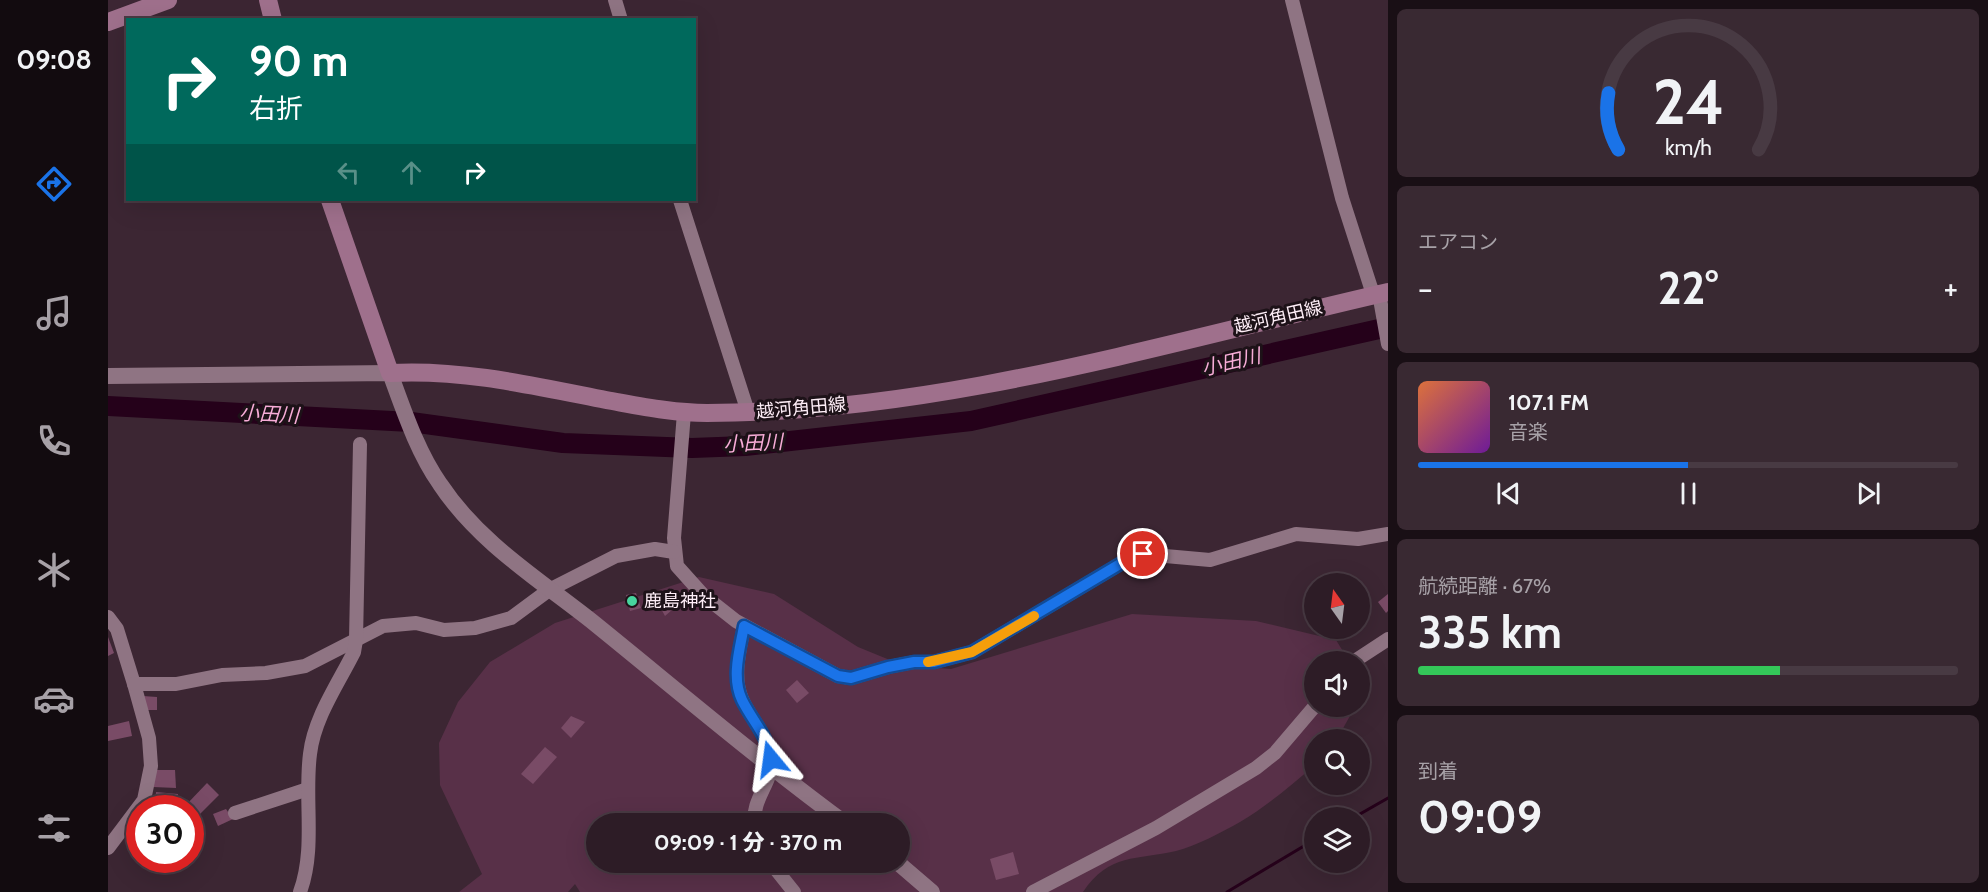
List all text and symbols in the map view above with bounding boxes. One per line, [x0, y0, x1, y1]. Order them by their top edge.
text: 90 m [249, 35, 348, 87]
icon: right [150, 42, 228, 120]
text: 09:08 [16, 43, 92, 76]
text: 24 [1652, 64, 1724, 140]
text: 右折 [249, 92, 303, 125]
text: km/h [1665, 134, 1711, 160]
icon: left [332, 156, 365, 189]
icon: ahead [395, 156, 428, 189]
icon: right [458, 156, 491, 189]
icon: directions [33, 163, 75, 205]
text: エアコン [1418, 230, 1498, 254]
text: 22° [1658, 261, 1718, 315]
text: − [1418, 268, 1433, 308]
text: + [1943, 268, 1958, 308]
icon: music [33, 292, 75, 334]
street label: 越河角田線 [1232, 296, 1324, 338]
water label: 小田川 [1199, 343, 1265, 380]
text: 107.1 FM [1508, 389, 1589, 416]
street label: 越河角田線 [755, 393, 847, 423]
water label: 小田川 [238, 400, 302, 428]
icon: phone [33, 420, 75, 462]
text: 音楽 [1508, 420, 1548, 444]
water label: 小田川 [722, 429, 786, 457]
icon: previous [1492, 477, 1525, 510]
icon: pause [1672, 477, 1705, 510]
icon: next [1852, 477, 1885, 510]
pin [1117, 528, 1168, 579]
icon: arrive [1126, 537, 1159, 570]
icon: climate [33, 549, 75, 591]
north arrow [1304, 573, 1370, 639]
map controls [1304, 573, 1370, 873]
text: 航続距離 · 67% [1418, 574, 1551, 598]
place label: 鹿島神社 [644, 590, 716, 612]
marker: 鹿島神社 [625, 594, 639, 608]
text: 335 km [1418, 605, 1562, 659]
button: sound [1304, 651, 1370, 717]
icon: car [33, 678, 75, 720]
position arrow [739, 727, 803, 791]
button: search [1304, 729, 1370, 795]
text: 到着 [1418, 759, 1458, 783]
text: 09:09 [1418, 790, 1542, 844]
speed limit sign: 30 [126, 795, 204, 873]
icon: filters [33, 807, 75, 849]
button: layers [1304, 807, 1370, 873]
text: 09:09 · 1 分 · 370 m [654, 829, 842, 856]

